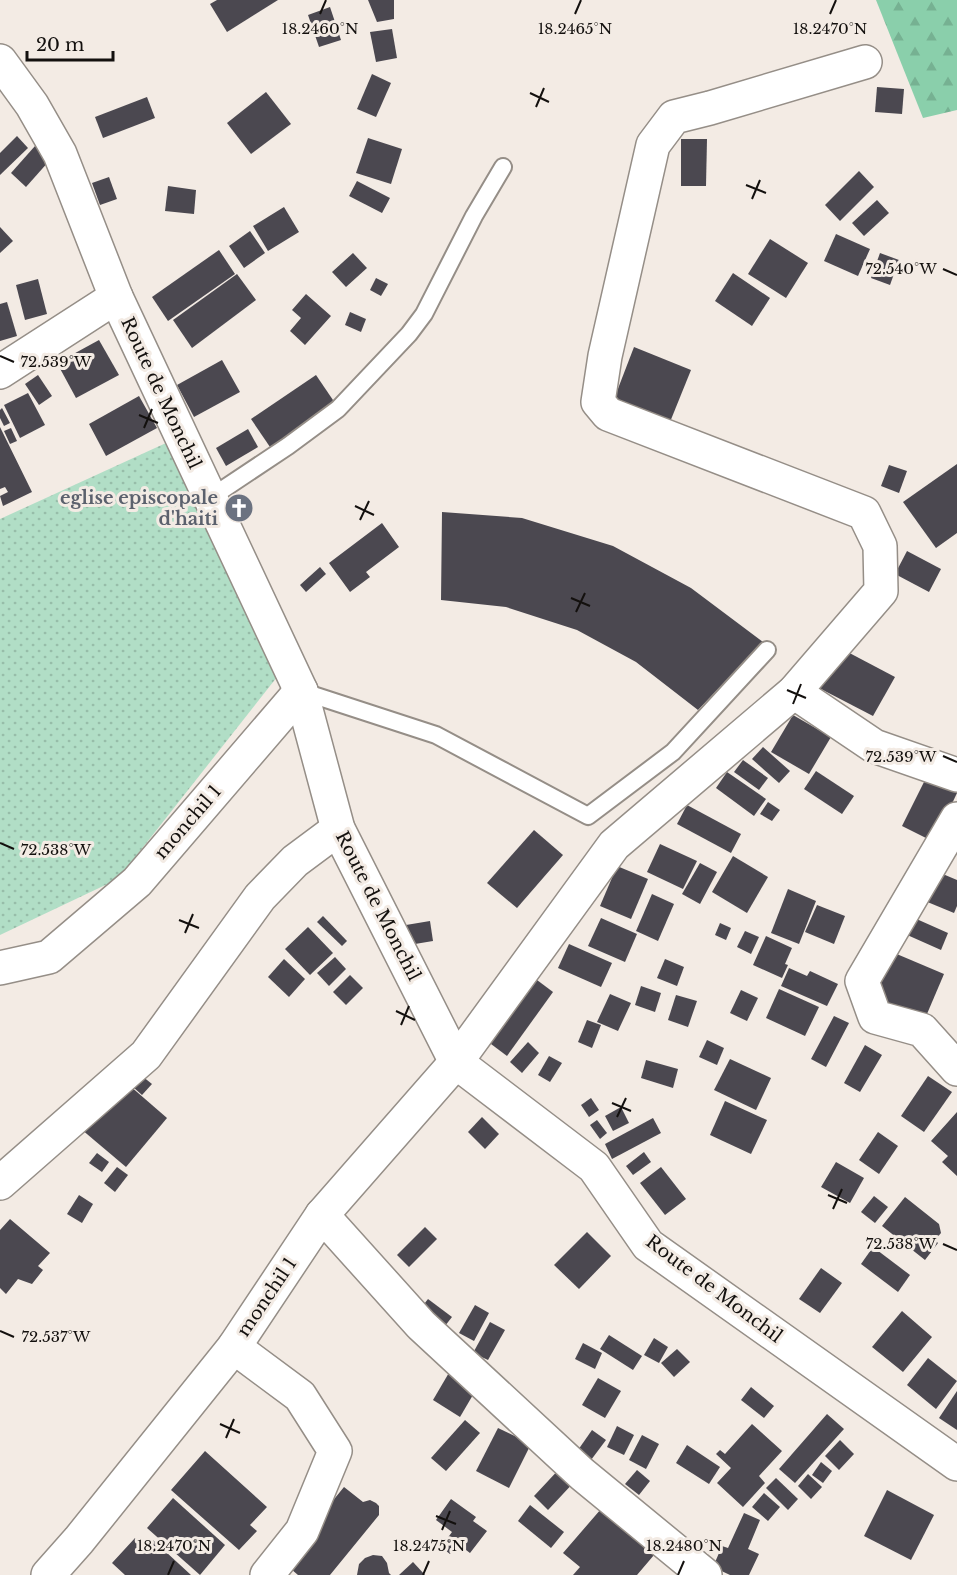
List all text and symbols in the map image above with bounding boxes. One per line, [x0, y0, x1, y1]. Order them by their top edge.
text: 18.2460°N [282, 19, 358, 38]
text: 18.2465°N [538, 19, 612, 38]
text: 18.2470°N [793, 19, 867, 38]
scale bar [27, 24, 112, 62]
text: 20 m [36, 34, 84, 56]
text: 72.540°W [865, 259, 937, 278]
street label: Route de Monchil [116, 314, 206, 473]
text: 72.539°W [21, 352, 92, 371]
place label: eglise episcopale d'haiti [60, 487, 218, 530]
church icon: eglise episcopale d'haiti [223, 492, 255, 524]
text: 72.539°W [866, 747, 937, 766]
street label: monchil 1 [150, 781, 226, 863]
street label: Route de Monchil [331, 827, 425, 985]
text: 72.538°W [21, 840, 92, 859]
street label: Route de Monchil [641, 1231, 787, 1348]
text: 72.538°W [866, 1234, 937, 1253]
street label: monchil 1 [233, 1253, 301, 1341]
text: 72.537°W [22, 1327, 91, 1346]
text: 18.2470°N [137, 1536, 211, 1555]
text: 18.2475°N [393, 1536, 465, 1555]
text: 18.2480°N [646, 1536, 722, 1555]

